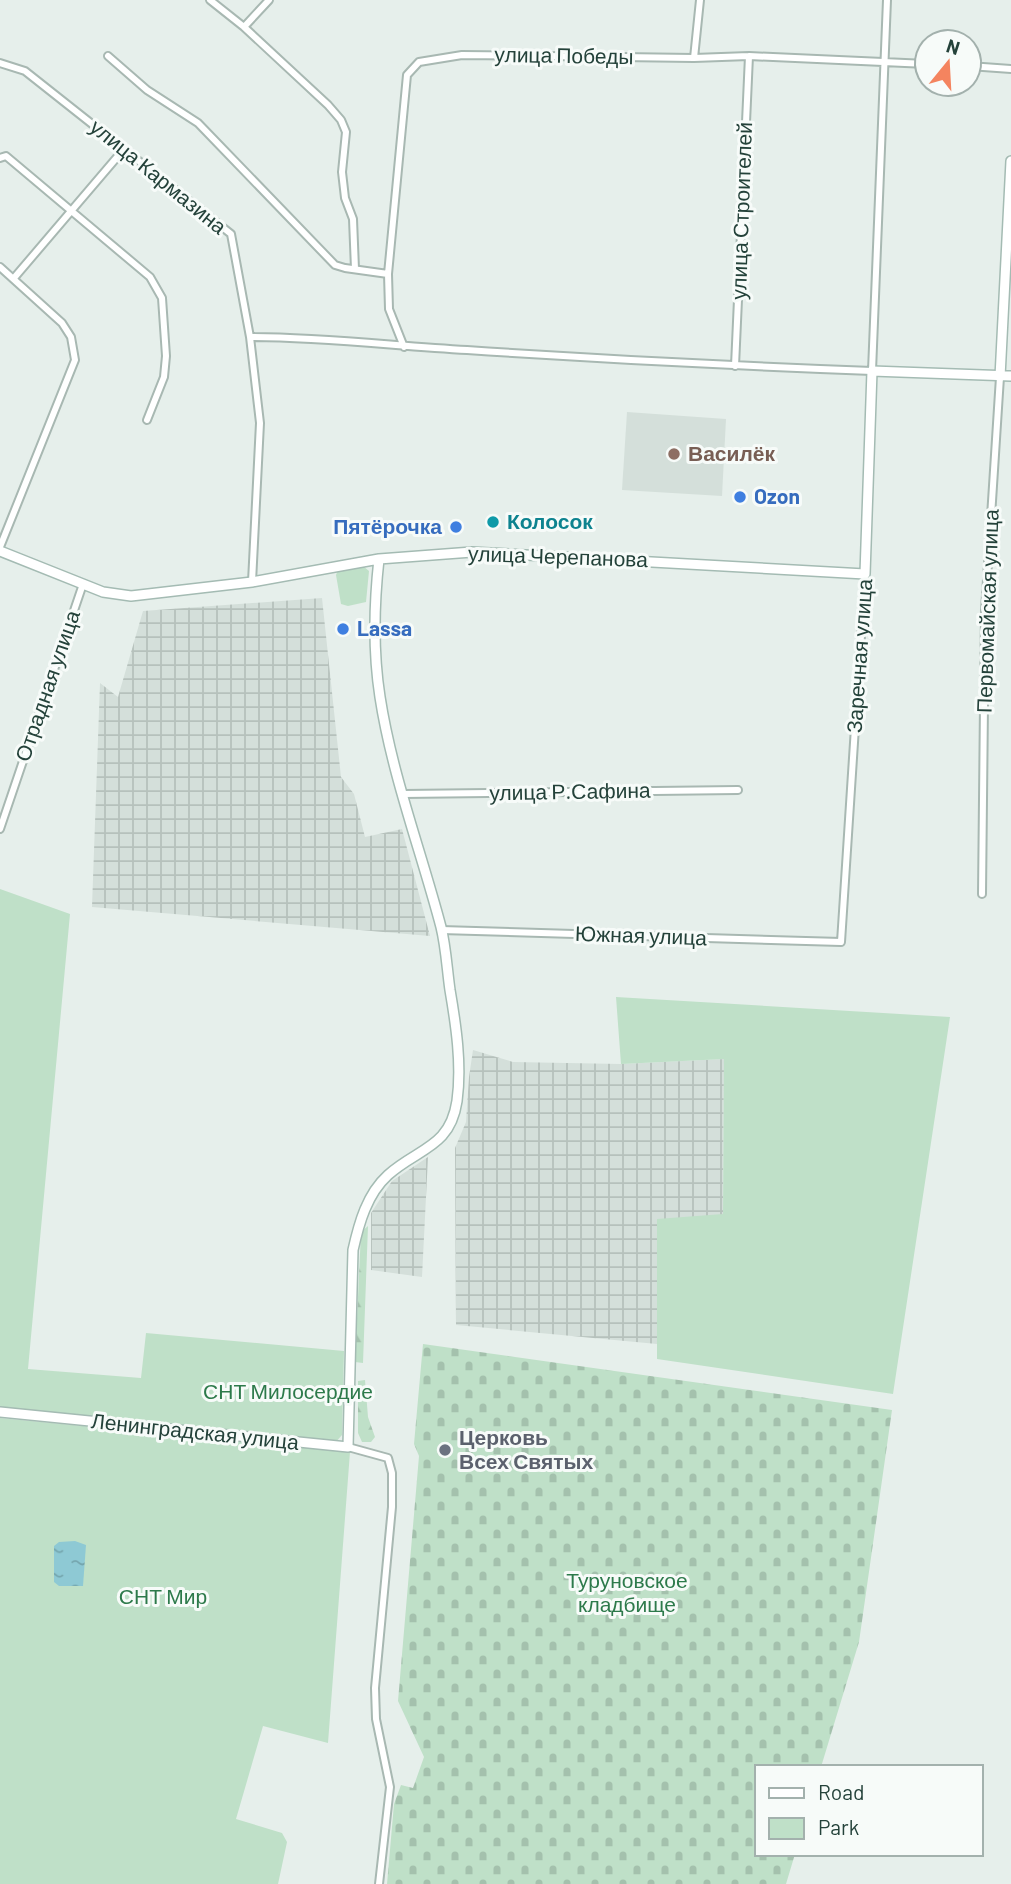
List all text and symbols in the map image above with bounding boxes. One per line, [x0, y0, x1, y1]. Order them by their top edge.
north arrow [913, 28, 983, 98]
text: N [944, 33, 963, 59]
street label: улица Победы [494, 41, 634, 68]
street label: улица Кармазина [86, 113, 232, 239]
street label: улица Строителей [725, 122, 756, 300]
place label: Василёк [688, 440, 775, 465]
marker: Василёк [666, 446, 682, 462]
place label: Ozon [754, 483, 800, 508]
marker: Ozon [732, 489, 748, 505]
place label: Колосок [507, 508, 593, 533]
street label: Первомайская улица [970, 508, 1003, 713]
place label: Пятёрочка [333, 513, 442, 538]
marker: Колосок [485, 514, 501, 530]
marker: Пятёрочка [448, 519, 464, 535]
street label: улица Черепанова [468, 540, 649, 571]
street label: Заречная улица [841, 578, 876, 734]
street label: Отрадная улица [9, 606, 84, 764]
place label: Lassa [357, 615, 412, 640]
marker: Lassa [335, 621, 351, 637]
street label: улица Р.Сафина [489, 777, 651, 804]
street label: Южная улица [575, 920, 708, 949]
park label: СНТ Милосердие [203, 1378, 373, 1403]
street label: Ленинградская улица [90, 1407, 301, 1454]
place label: Церковь Всех Святых [459, 1424, 593, 1473]
marker: Церковь Всех Святых [437, 1442, 453, 1458]
park label: Туруновское кладбище [566, 1567, 688, 1616]
park label: СНТ Мир [119, 1583, 207, 1608]
legend [755, 1765, 983, 1856]
text: Road [818, 1779, 864, 1804]
text: Park [818, 1814, 859, 1839]

